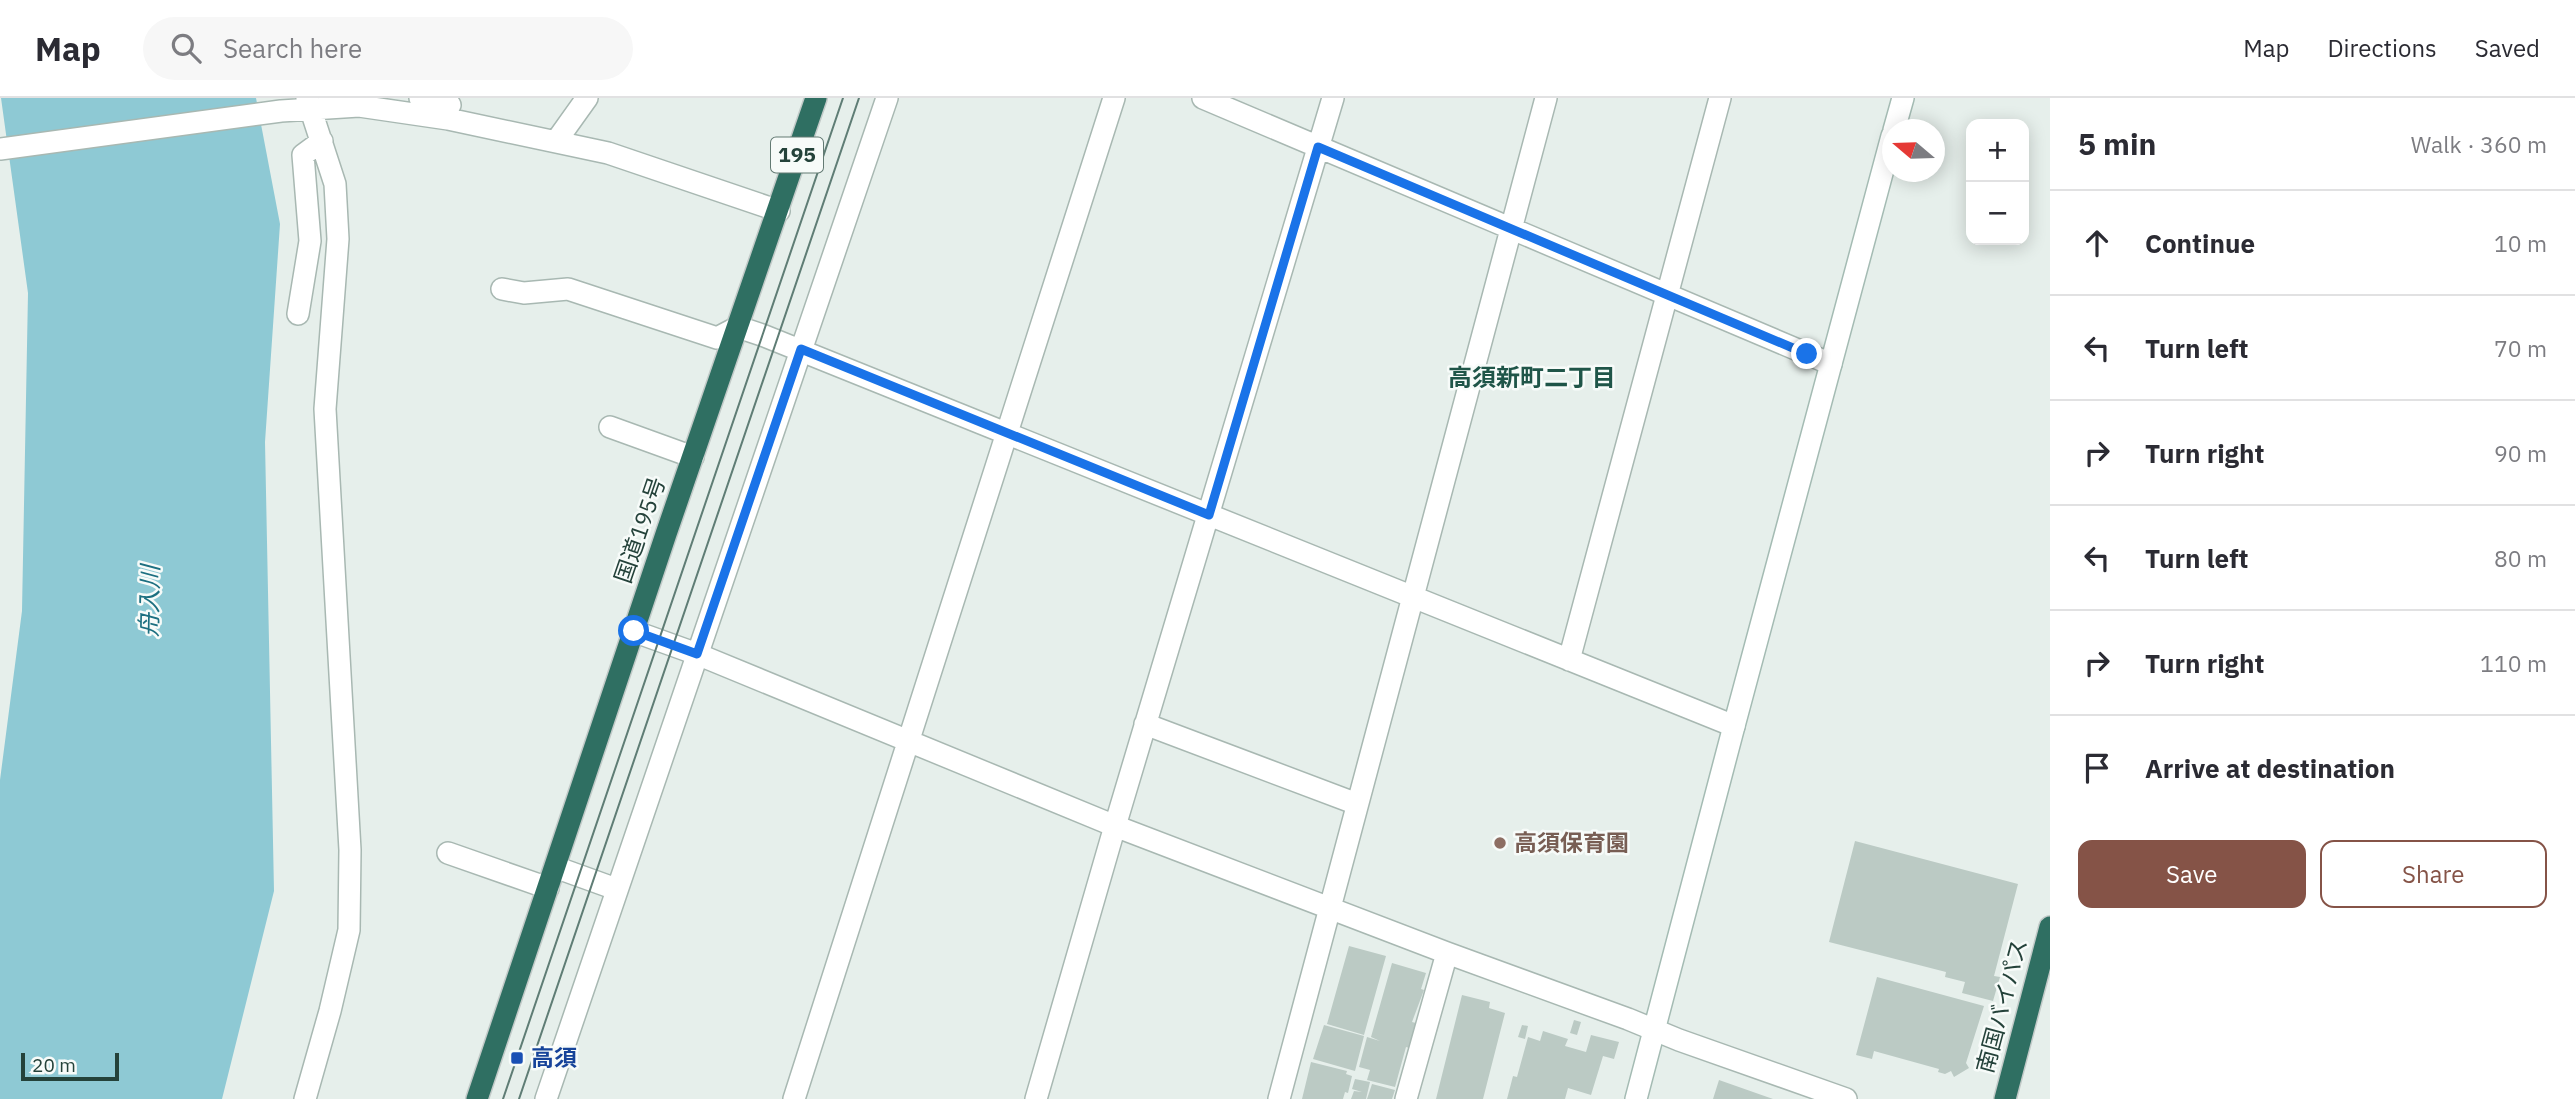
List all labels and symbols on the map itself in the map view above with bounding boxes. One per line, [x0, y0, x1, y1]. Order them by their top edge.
north arrow [1882, 119, 1945, 182]
road number: 195 [771, 138, 823, 172]
route end [1791, 338, 1822, 369]
district label: 高須新町二丁目 [1448, 361, 1616, 393]
street label: 国道195号 [607, 473, 671, 587]
water label: 舟入川 [132, 562, 166, 637]
route start [618, 615, 649, 646]
place label: 高須保育園 [1514, 827, 1629, 857]
marker: 高須保育園 [1492, 835, 1508, 851]
street label: 南国バイパス [1969, 935, 2033, 1076]
place label: 高須 [531, 1042, 577, 1072]
scale bar [21, 1050, 119, 1082]
marker: 高須 [509, 1050, 525, 1066]

